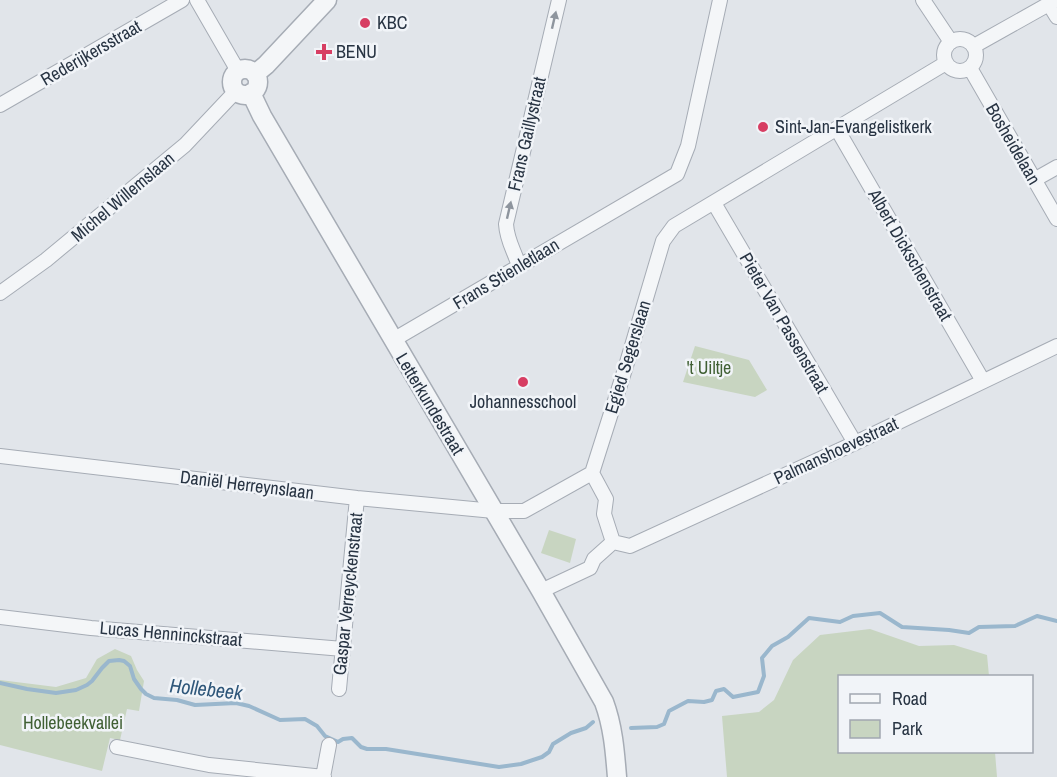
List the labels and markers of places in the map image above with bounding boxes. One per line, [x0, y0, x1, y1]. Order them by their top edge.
place label: KBC [377, 10, 407, 35]
marker: KBC [358, 16, 372, 30]
place label: BENU [336, 39, 377, 64]
marker: BENU [317, 45, 331, 59]
place label: Sint-Jan-Evangelistkerk [775, 114, 932, 139]
marker: Sint-Jan-Evangelistkerk [756, 120, 770, 134]
marker: Johannesschool [516, 375, 530, 389]
place label: Johannesschool [470, 389, 576, 414]

